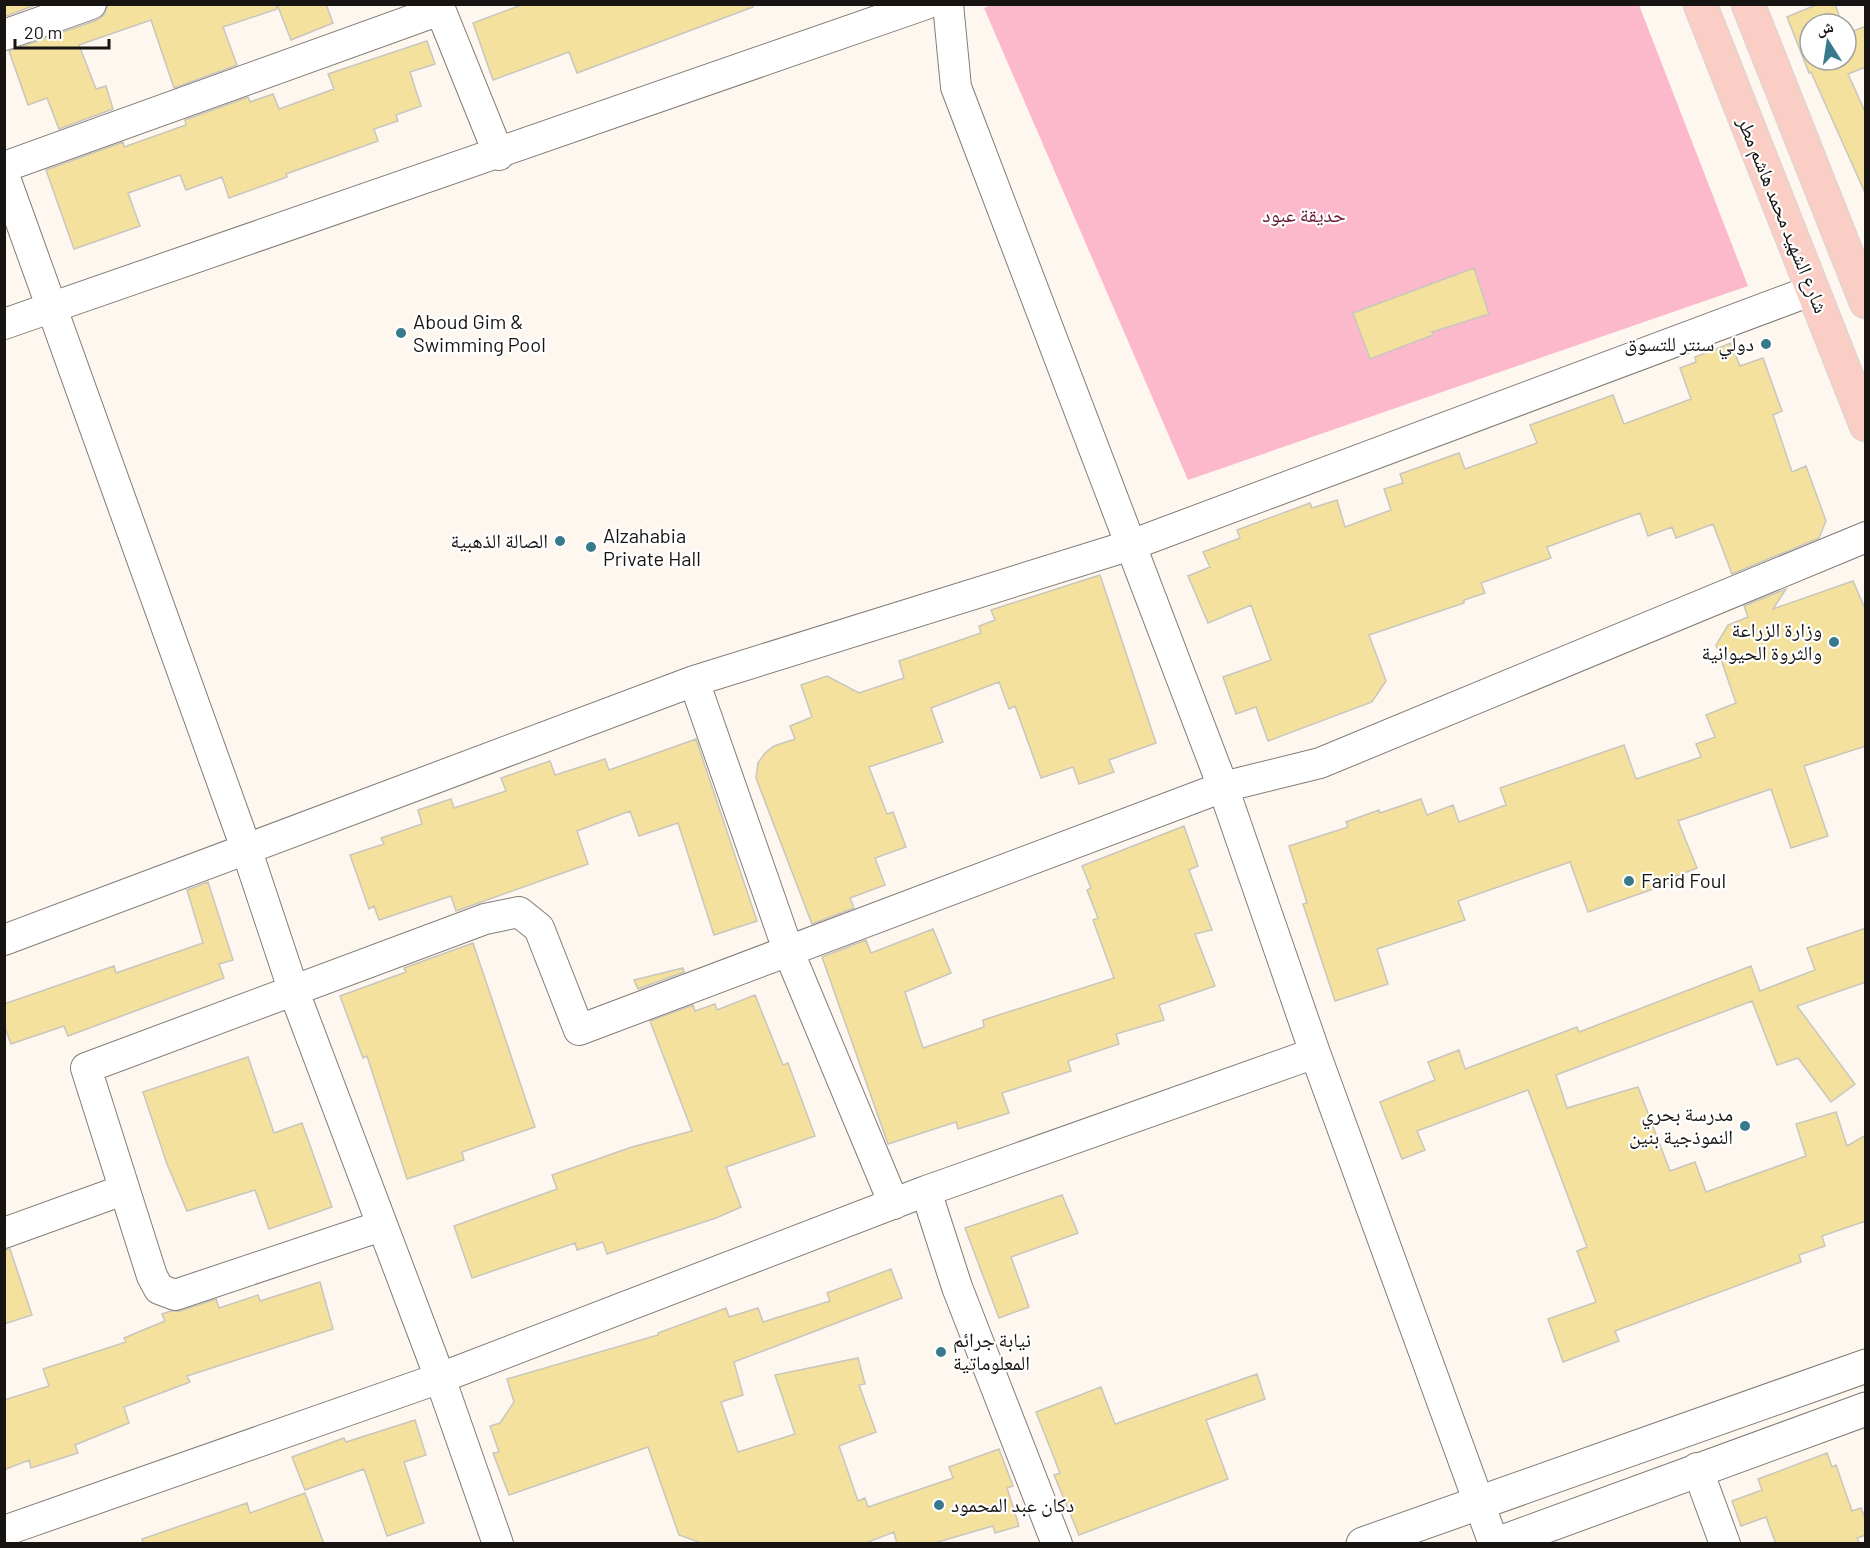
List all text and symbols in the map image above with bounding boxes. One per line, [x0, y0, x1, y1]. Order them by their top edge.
scale bar [15, 12, 110, 50]
north arrow [1798, 12, 1858, 72]
text: ش [1814, 16, 1835, 39]
text: 20 m [24, 21, 62, 43]
street label: شارع الشهيد محمد هاشم مطر [1730, 112, 1834, 317]
park label: حديقة عبود [1262, 202, 1346, 227]
place label: Aboud Gim & Swimming Pool [413, 309, 546, 356]
marker: Aboud Gim & Swimming Pool [394, 326, 408, 340]
place label: دولي سنتر للتسوق [1624, 331, 1754, 360]
marker: دولي سنتر للتسوق [1759, 337, 1773, 351]
place label: Alzahabia Private Hall [603, 523, 701, 570]
place label: الصالة الذهبية [450, 528, 548, 553]
marker: الصالة الذهبية [553, 534, 567, 548]
marker: Alzahabia Private Hall [584, 540, 598, 554]
place label: وزارة الزراعة والثروة الحيوانية [1701, 617, 1822, 664]
marker: وزارة الزراعة والثروة الحيوانية [1827, 635, 1841, 649]
place label: Farid Foul [1641, 868, 1726, 892]
marker: Farid Foul [1622, 874, 1636, 888]
place label: مدرسة بحري النموذجية بنين [1629, 1101, 1733, 1149]
marker: مدرسة بحري النموذجية بنين [1738, 1119, 1752, 1133]
place label: نيابة جرائم المعلوماتية [953, 1327, 1031, 1374]
marker: نيابة جرائم المعلوماتية [934, 1345, 948, 1359]
place label: دكان عبد المحمود [951, 1492, 1074, 1517]
marker: دكان عبد المحمود [932, 1498, 946, 1512]

